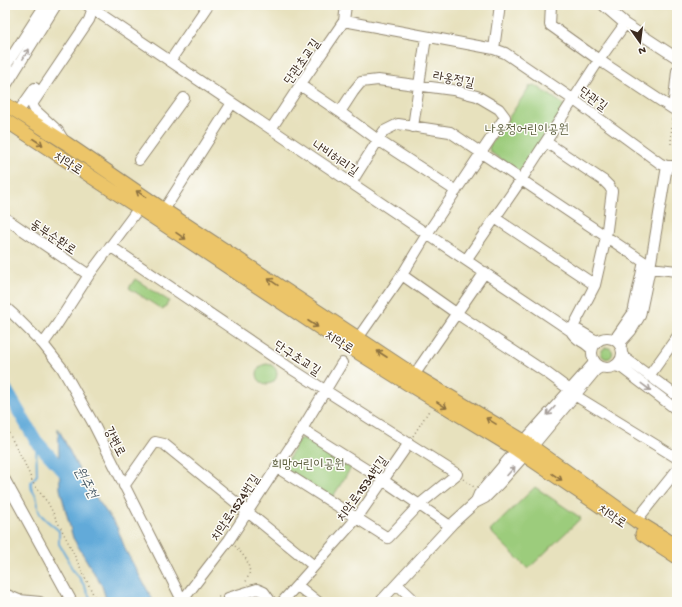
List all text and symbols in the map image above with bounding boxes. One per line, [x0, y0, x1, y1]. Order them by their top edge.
north arrow [620, 22, 660, 62]
street label: 단관초교길 [282, 37, 324, 88]
text: N [637, 43, 647, 56]
one-way arrow [22, 48, 30, 60]
street label: 라옹정길 [432, 69, 475, 92]
street label: 단관길 [575, 85, 610, 115]
park label: 나옹정어린이공원 [485, 123, 569, 138]
one-way arrow [32, 138, 44, 146]
street label: 나비허리길 [309, 138, 360, 180]
street label: 치악로 [50, 149, 85, 179]
one-way arrow [136, 190, 147, 198]
street label: 동부순환로 [27, 216, 79, 259]
one-way arrow [176, 232, 187, 240]
one-way arrow [268, 278, 279, 286]
one-way arrow [307, 320, 319, 328]
street label: 치악로 [321, 328, 356, 358]
street label: 단구초교길 [271, 339, 323, 380]
one-way arrow [376, 349, 387, 358]
one-way arrow [641, 383, 652, 392]
one-way arrow [436, 401, 448, 409]
one-way arrow [546, 406, 556, 416]
one-way arrow [485, 416, 497, 424]
street label: 강변로 [100, 425, 128, 460]
street label: 치악로1534번길 [334, 454, 392, 525]
park label: 희망어린이공원 [271, 458, 345, 473]
water label: 원주천 [69, 464, 101, 504]
one-way arrow [506, 466, 516, 476]
street label: 치악로1524번길 [208, 472, 264, 544]
one-way arrow [551, 473, 562, 481]
street label: 치악로 [594, 502, 629, 532]

